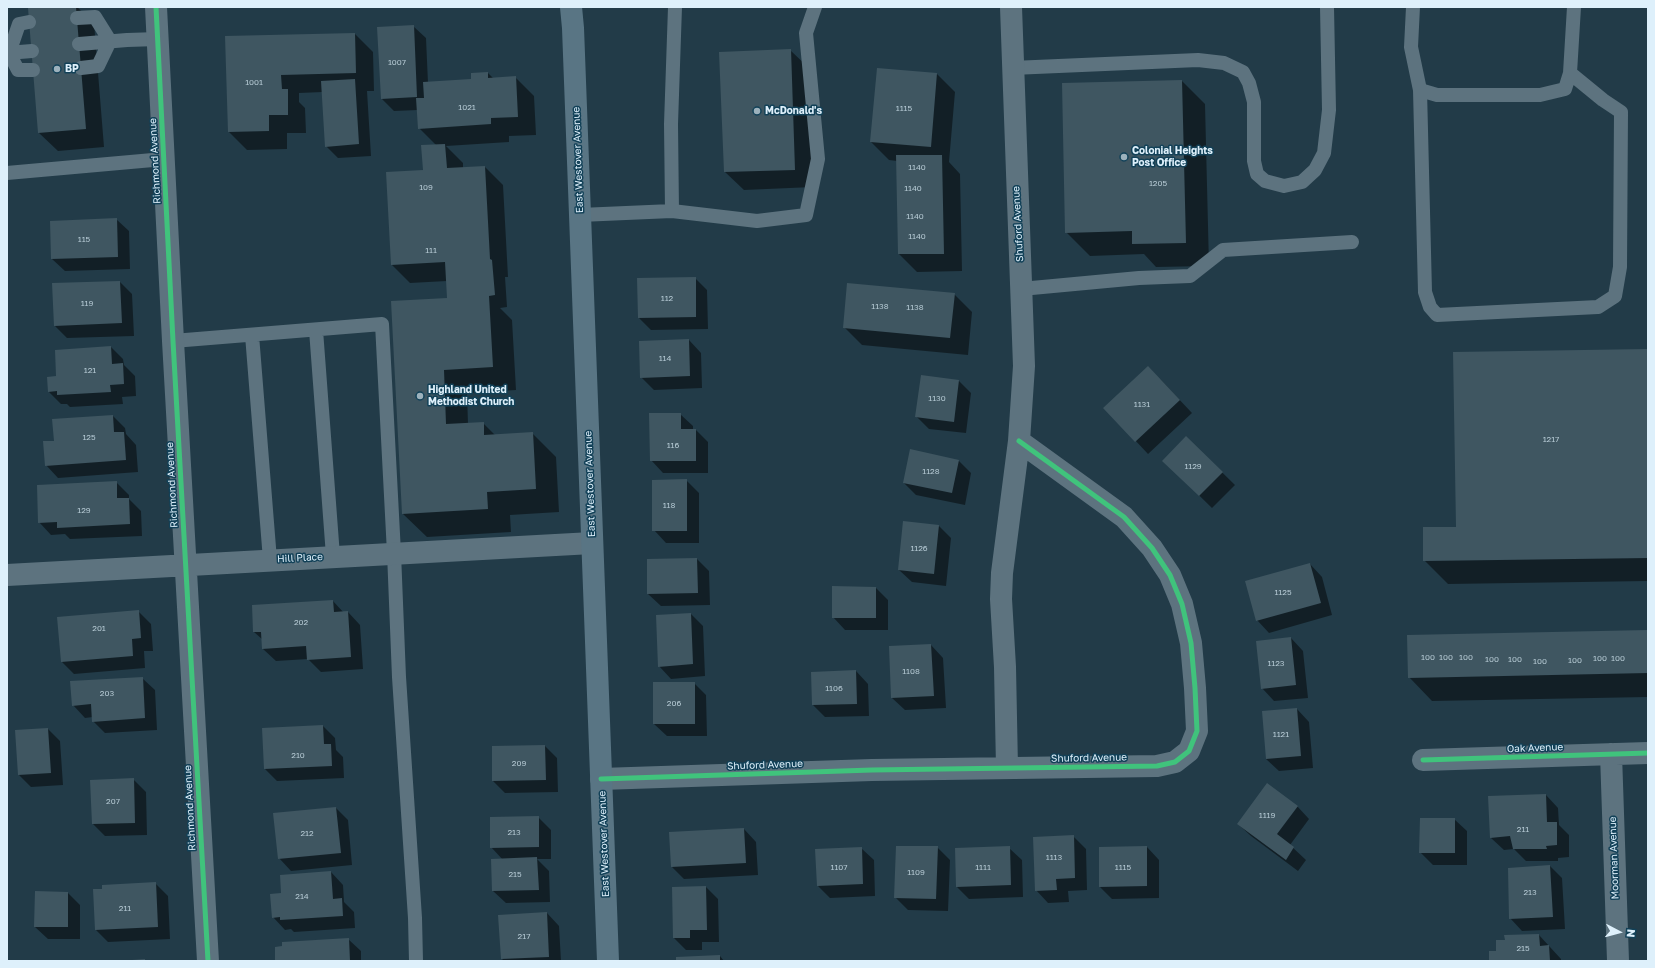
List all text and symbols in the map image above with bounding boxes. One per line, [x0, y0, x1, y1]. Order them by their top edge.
house number: 1007 [388, 57, 406, 67]
place label: BP [65, 63, 79, 75]
marker: BP [52, 64, 62, 74]
house number: 1001 [245, 77, 263, 87]
house number: 1021 [458, 102, 476, 112]
house number: 1115 [896, 103, 912, 113]
place label: McDonald's [765, 105, 822, 117]
marker: McDonald's [752, 106, 762, 116]
street label: East Westover Avenue [570, 107, 586, 213]
street label: Richmond Avenue [147, 118, 163, 204]
place label: Colonial Heights Post Office [1132, 145, 1213, 168]
marker: Colonial Heights Post Office [1119, 152, 1129, 162]
house number: 1140 [908, 162, 926, 172]
house number: 1205 [1149, 178, 1167, 188]
house number: 109 [419, 182, 433, 192]
house number: 1140 [904, 183, 922, 193]
street label: Shuford Avenue [1010, 186, 1026, 262]
house number: 1140 [906, 211, 924, 221]
house number: 1140 [908, 231, 926, 241]
house number: 115 [78, 234, 90, 244]
house number: 111 [425, 245, 437, 255]
house number: 112 [661, 293, 673, 303]
house number: 119 [81, 298, 93, 308]
house number: 1138 [871, 301, 889, 311]
house number: 1138 [906, 302, 924, 312]
house number: 114 [659, 353, 671, 363]
house number: 121 [84, 365, 96, 375]
place label: Highland United Methodist Church [428, 384, 514, 408]
marker: Highland United Methodist Church [415, 391, 425, 401]
house number: 1130 [928, 393, 946, 403]
house number: 1131 [1134, 399, 1150, 409]
street label: East Westover Avenue [582, 431, 598, 537]
house number: 125 [82, 432, 96, 442]
house number: 1217 [1543, 434, 1559, 444]
house number: 116 [667, 440, 679, 450]
street label: Richmond Avenue [164, 442, 180, 528]
house number: 1129 [1184, 461, 1202, 471]
house number: 1128 [922, 466, 940, 476]
house number: 118 [663, 500, 675, 510]
house number: 129 [77, 505, 91, 515]
house number: 1126 [910, 543, 928, 553]
street label: Hill Place [277, 551, 323, 565]
house number: 1125 [1274, 587, 1292, 597]
house number: 202 [294, 617, 308, 627]
house number: 201 [92, 623, 106, 633]
house number: 100 [1421, 652, 1435, 662]
house number: 100 [1439, 652, 1453, 662]
house number: 100 [1459, 652, 1473, 662]
house number: 100 [1593, 653, 1607, 663]
house number: 100 [1611, 653, 1625, 663]
house number: 100 [1485, 654, 1499, 664]
house number: 100 [1508, 654, 1522, 664]
house number: 100 [1568, 655, 1582, 665]
house number: 100 [1533, 656, 1547, 666]
house number: 1123 [1267, 658, 1285, 668]
house number: 1108 [902, 666, 920, 676]
house number: 1106 [825, 683, 843, 693]
house number: 203 [100, 688, 114, 698]
house number: 206 [667, 698, 681, 708]
house number: 1121 [1273, 729, 1289, 739]
street label: Oak Avenue [1507, 741, 1563, 755]
house number: 210 [291, 750, 305, 760]
street label: Shuford Avenue [1051, 751, 1127, 765]
house number: 209 [512, 758, 526, 768]
street label: Shuford Avenue [727, 758, 803, 772]
street label: Richmond Avenue [182, 765, 198, 851]
street label: East Westover Avenue [596, 791, 612, 897]
house number: 207 [106, 796, 120, 806]
house number: 1119 [1259, 810, 1275, 820]
street label: Moorman Avenue [1607, 816, 1621, 900]
house number: 211 [1517, 824, 1529, 834]
house number: 213 [507, 827, 521, 837]
house number: 212 [300, 828, 314, 838]
house number: 1113 [1046, 852, 1062, 862]
house number: 1107 [831, 862, 847, 872]
house number: 1111 [975, 862, 991, 872]
house number: 1115 [1115, 862, 1131, 872]
house number: 1109 [907, 867, 925, 877]
house number: 215 [508, 869, 522, 879]
house number: 213 [1523, 887, 1537, 897]
house number: 214 [295, 891, 309, 901]
house number: 211 [119, 903, 131, 913]
north arrow [1599, 912, 1639, 952]
text: N [1625, 928, 1638, 938]
house number: 217 [518, 931, 530, 941]
house number: 215 [1516, 943, 1530, 953]

